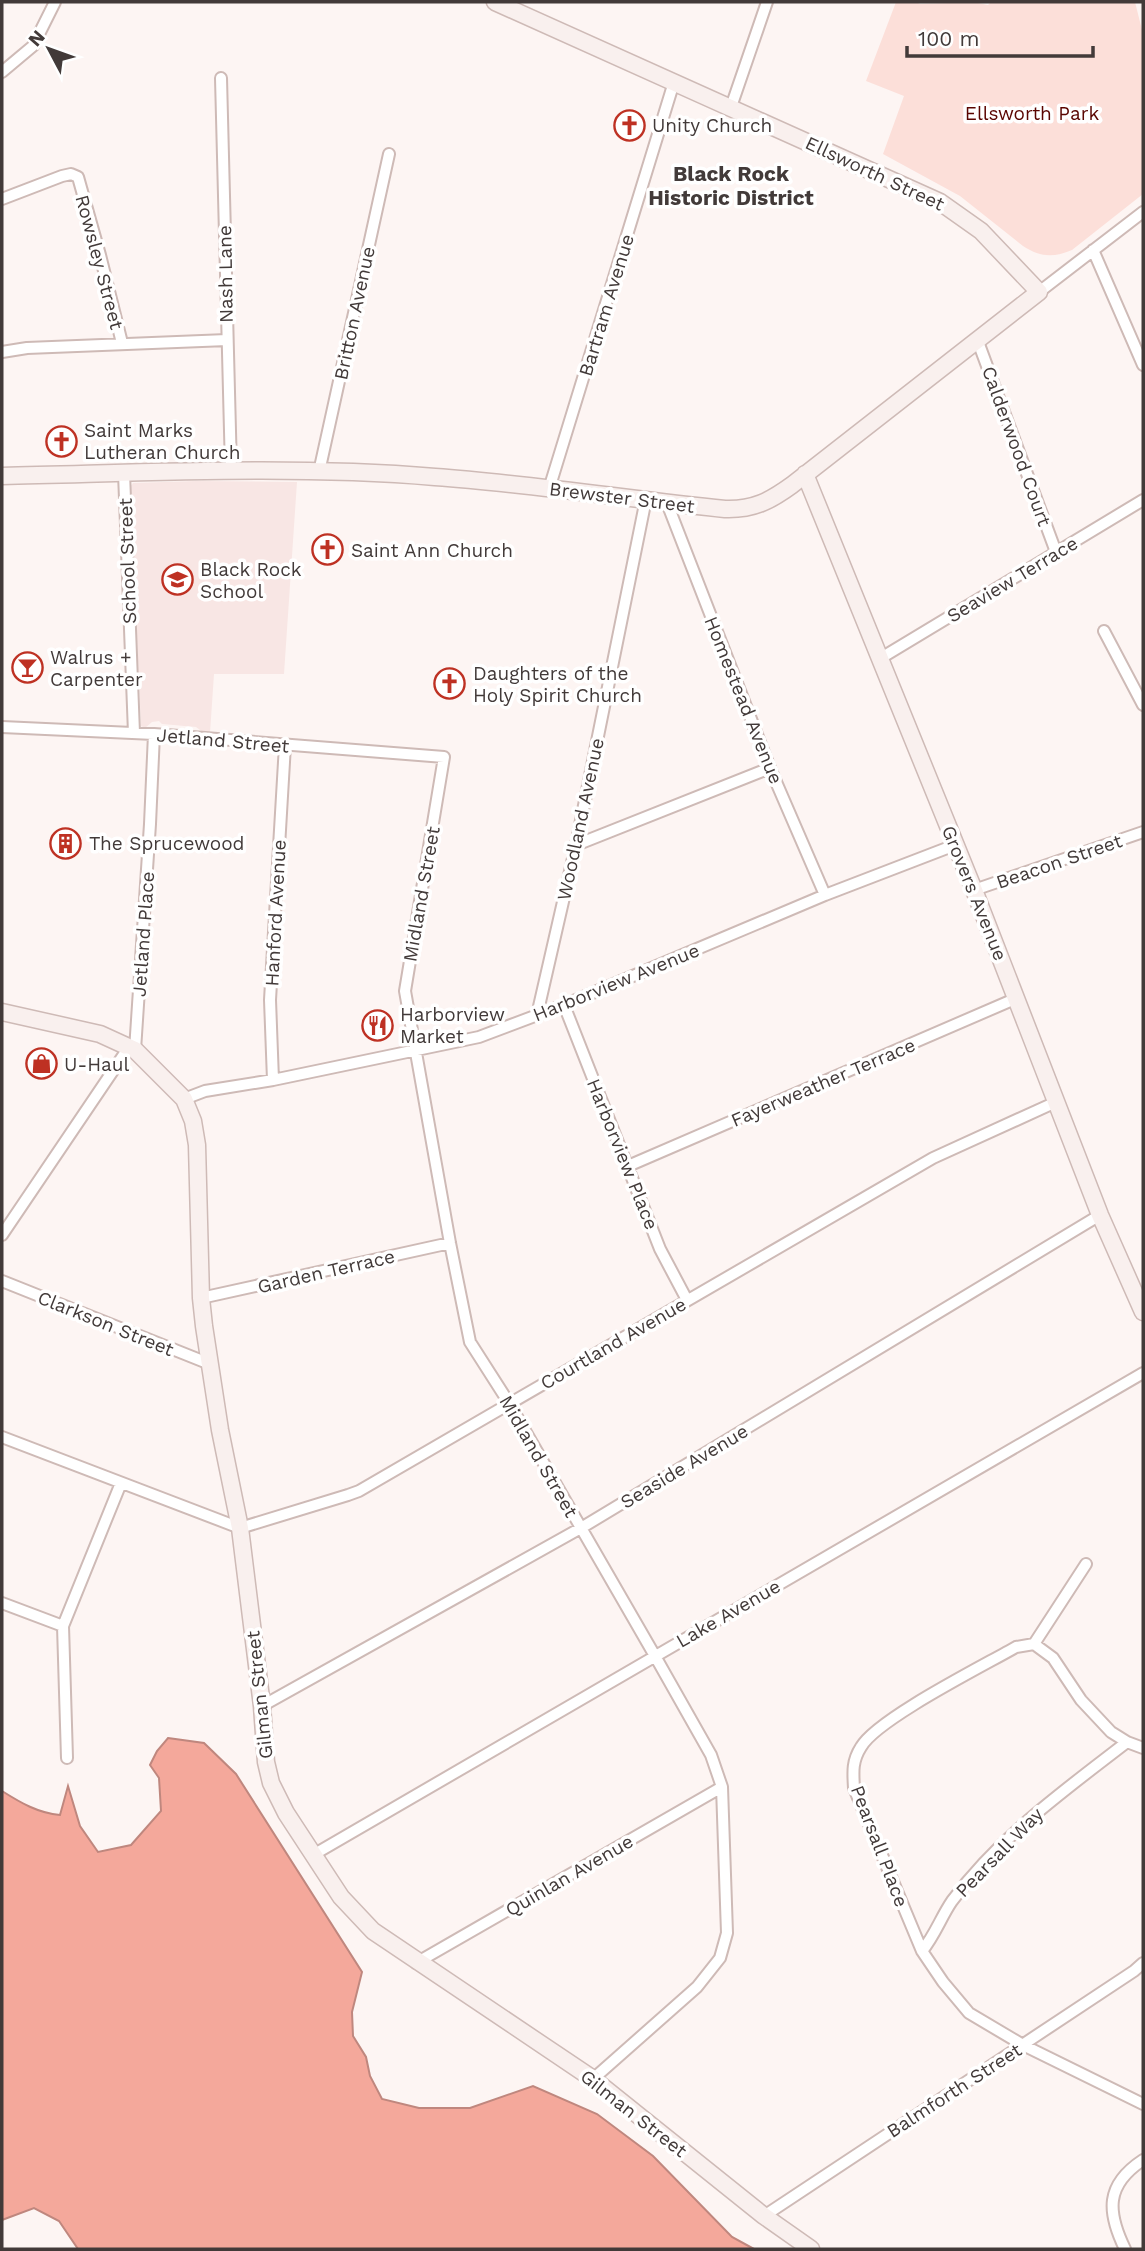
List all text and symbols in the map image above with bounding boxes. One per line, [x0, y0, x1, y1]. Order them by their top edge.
north arrow [14, 14, 84, 84]
scale bar [907, 14, 1092, 58]
text: N [23, 25, 50, 51]
text: 100 m [918, 26, 980, 51]
park label: Ellsworth Park [965, 102, 1099, 125]
church icon: Unity Church [612, 108, 646, 142]
place label: Unity Church [652, 114, 772, 137]
street label: Ellsworth Street [802, 131, 948, 216]
district label: Black Rock Historic District [648, 161, 814, 210]
street label: Rowsley Street [70, 192, 129, 332]
street label: Nash Lane [213, 225, 238, 323]
street label: Bartram Avenue [574, 231, 639, 379]
street label: Britton Avenue [329, 244, 380, 382]
street label: Calderwood Court [977, 363, 1056, 529]
place label: Saint Marks Lutheran Church [84, 419, 240, 464]
church icon: Saint Marks Lutheran Church [44, 424, 78, 458]
street label: Brewster Street [548, 477, 696, 518]
street label: School Street [114, 497, 141, 624]
street label: Seaview Terrace [943, 531, 1082, 628]
church icon: Saint Ann Church [311, 533, 345, 567]
place label: Saint Ann Church [351, 539, 513, 562]
place label: Black Rock School [200, 558, 302, 603]
school or university icon: Black Rock School [160, 563, 194, 597]
street label: Homestead Avenue [699, 613, 788, 787]
place label: Walrus + Carpenter [50, 646, 143, 691]
bar icon: Walrus + Carpenter [10, 651, 44, 685]
place label: Daughters of the Holy Spirit Church [473, 662, 642, 707]
church icon: Daughters of the Holy Spirit Church [433, 667, 467, 701]
street label: Jetland Street [156, 723, 290, 758]
street label: Woodland Avenue [552, 736, 609, 902]
street label: Grovers Avenue [937, 822, 1012, 964]
street label: Midland Street [398, 825, 445, 964]
building icon: The Sprucewood [49, 826, 83, 860]
street label: Beacon Street [993, 829, 1125, 894]
place label: The Sprucewood [89, 832, 244, 855]
street label: Hanford Avenue [260, 839, 291, 987]
street label: Jetland Place [128, 871, 159, 998]
street label: Harborview Avenue [530, 939, 703, 1026]
place label: Harborview Market [400, 1003, 505, 1048]
restaurant icon: Harborview Market [360, 1008, 394, 1042]
street label: Fayerweather Terrace [727, 1033, 919, 1132]
shop icon: U-Haul [24, 1047, 58, 1081]
place label: U-Haul [64, 1053, 129, 1076]
street label: Harborview Place [582, 1075, 663, 1233]
street label: Garden Terrace [255, 1244, 397, 1298]
street label: Clarkson Street [34, 1286, 177, 1361]
street label: Courtland Avenue [536, 1292, 690, 1395]
street label: Midland Street [494, 1391, 583, 1521]
street label: Seaside Avenue [616, 1419, 752, 1514]
street label: Lake Avenue [672, 1574, 784, 1653]
street label: Gilman Street [241, 1630, 278, 1760]
street label: Pearsall Place [846, 1782, 913, 1910]
street label: Pearsall Way [951, 1803, 1048, 1902]
street label: Quinlan Avenue [501, 1829, 637, 1921]
street label: Balmforth Street [883, 2038, 1026, 2143]
street label: Gilman Street [576, 2065, 692, 2162]

